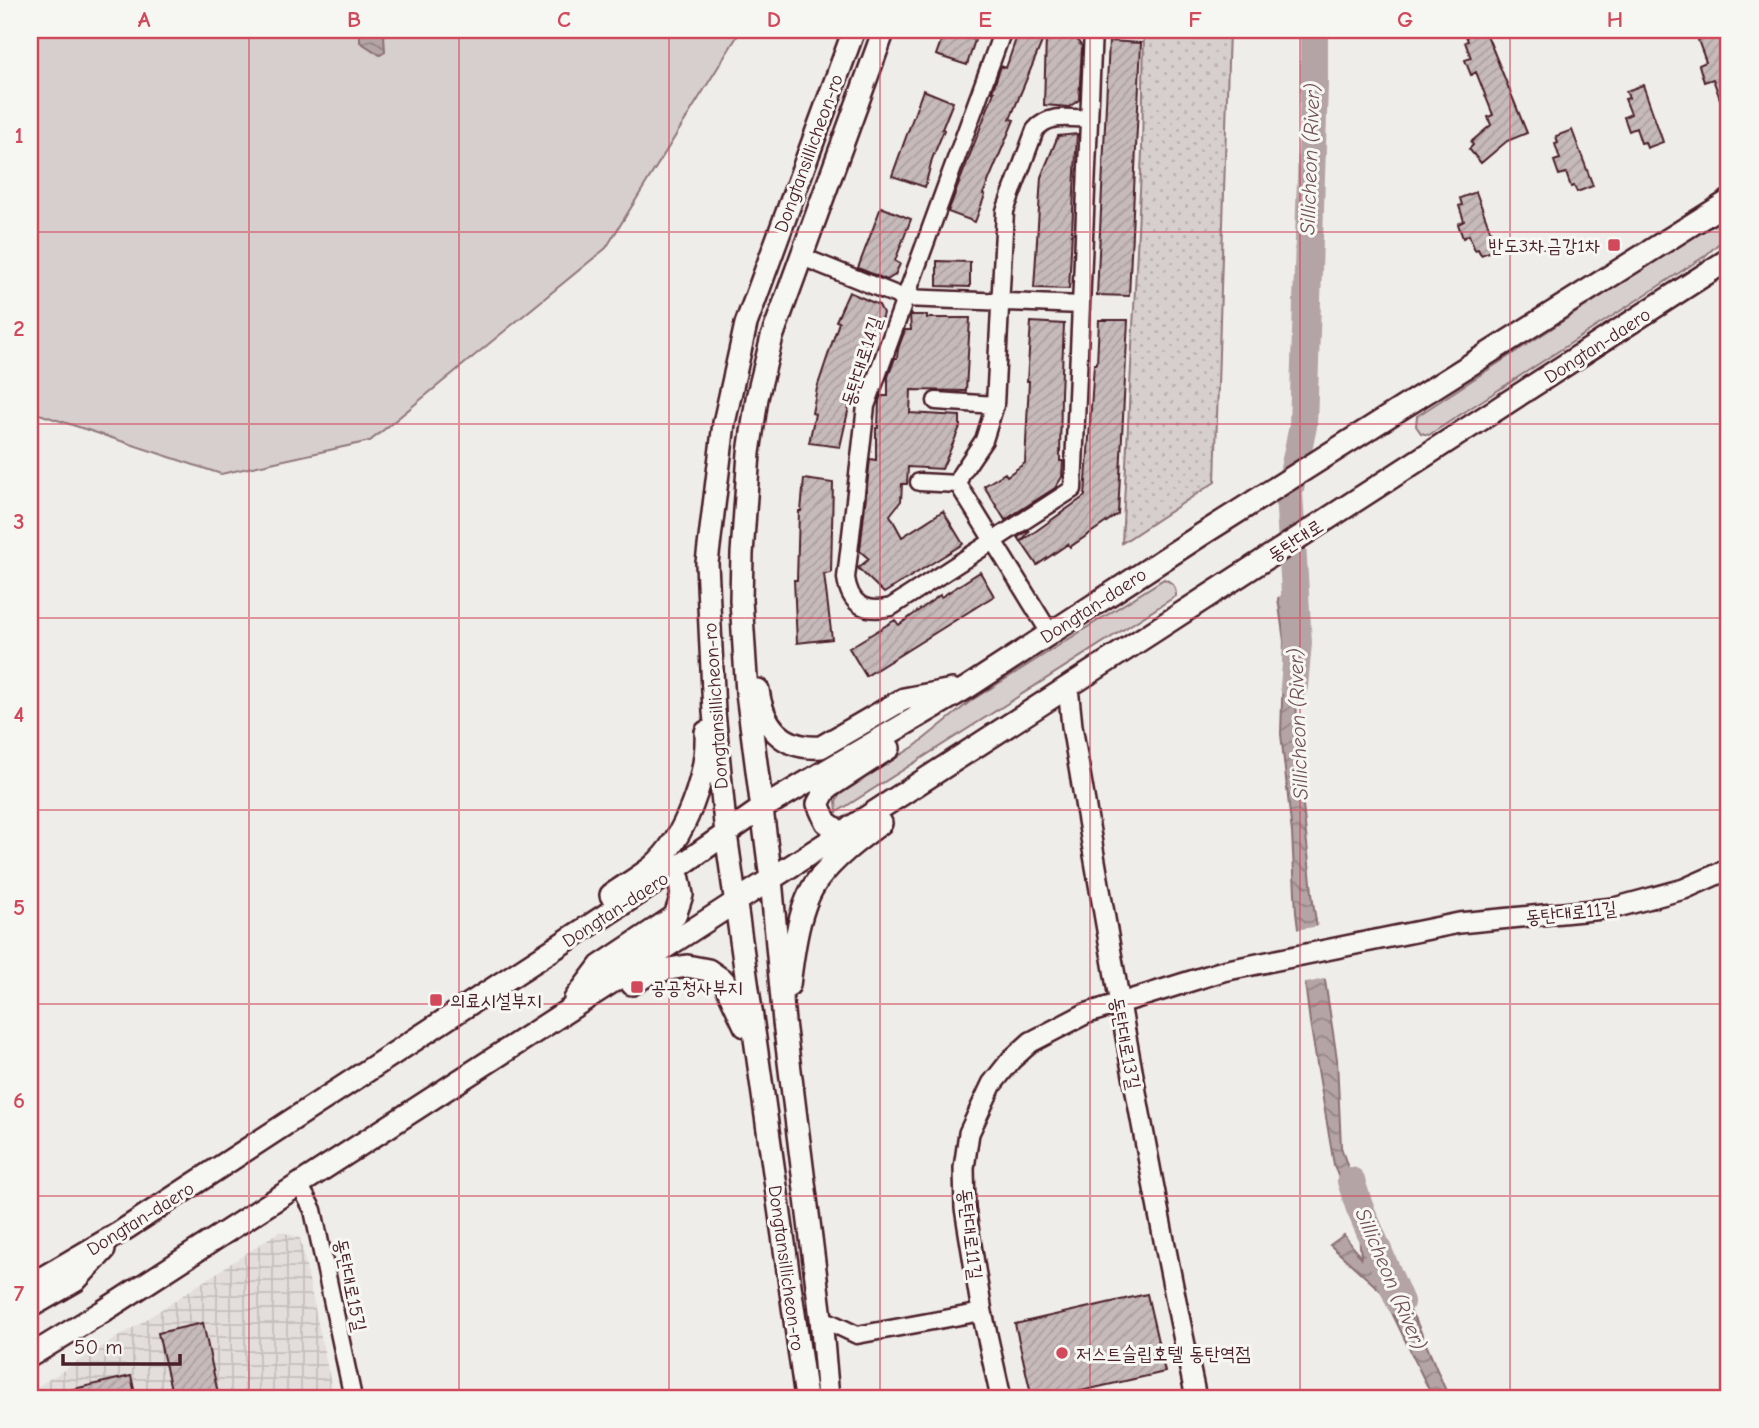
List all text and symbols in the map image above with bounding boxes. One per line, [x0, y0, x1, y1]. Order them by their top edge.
text: A [138, 6, 151, 33]
text: B [347, 6, 361, 33]
text: C [557, 6, 571, 33]
text: D [767, 6, 781, 33]
text: E [978, 6, 992, 33]
text: F [1188, 6, 1202, 33]
text: G [1397, 6, 1413, 33]
text: H [1607, 6, 1623, 33]
street label: Dongtansillicheon-ro [770, 71, 848, 236]
water label: Sillicheon (River) [1295, 83, 1325, 235]
text: 1 [14, 122, 24, 149]
place label: 반도3차.금강1차 [1488, 235, 1600, 257]
marker: 반도3차.금강1차 [1606, 237, 1622, 253]
street label: Dongtan-daero [1540, 303, 1655, 388]
street label: 동탄대로14길 [837, 314, 887, 409]
text: 2 [13, 315, 25, 342]
text: 3 [13, 508, 25, 535]
street label: 동탄대로 [1264, 515, 1327, 567]
street label: Dongtan-daero [1036, 563, 1151, 648]
street label: Dongtansillicheon-ro [699, 622, 733, 790]
water label: Sillicheon (River) [1283, 648, 1313, 800]
text: 4 [14, 701, 25, 728]
street label: Dongtan-daero [558, 867, 673, 952]
text: 5 [13, 894, 25, 921]
street label: 동탄대로11길 [1524, 897, 1618, 929]
place label: 공공청사부지 [651, 977, 743, 999]
marker: 공공청사부지 [629, 979, 645, 995]
place label: 의료시설부지 [450, 990, 542, 1012]
marker: 의료시설부지 [428, 992, 444, 1008]
street label: 동탄대로13길 [1105, 995, 1145, 1091]
text: 6 [13, 1087, 25, 1114]
street label: Dongtan-daero [83, 1177, 198, 1261]
street label: Dongtansillicheon-ro [763, 1184, 809, 1352]
street label: 동탄대로11길 [954, 1187, 987, 1281]
water label: Sillicheon (River) [1350, 1205, 1432, 1353]
street label: 동탄대로15길 [329, 1237, 371, 1334]
text: 7 [14, 1280, 25, 1307]
scale bar [63, 1323, 180, 1367]
text: 50 m [74, 1335, 123, 1359]
place label: 저스트슬립호텔 동탄역점 [1076, 1343, 1251, 1365]
marker: 저스트슬립호텔 동탄역점 [1054, 1345, 1070, 1361]

